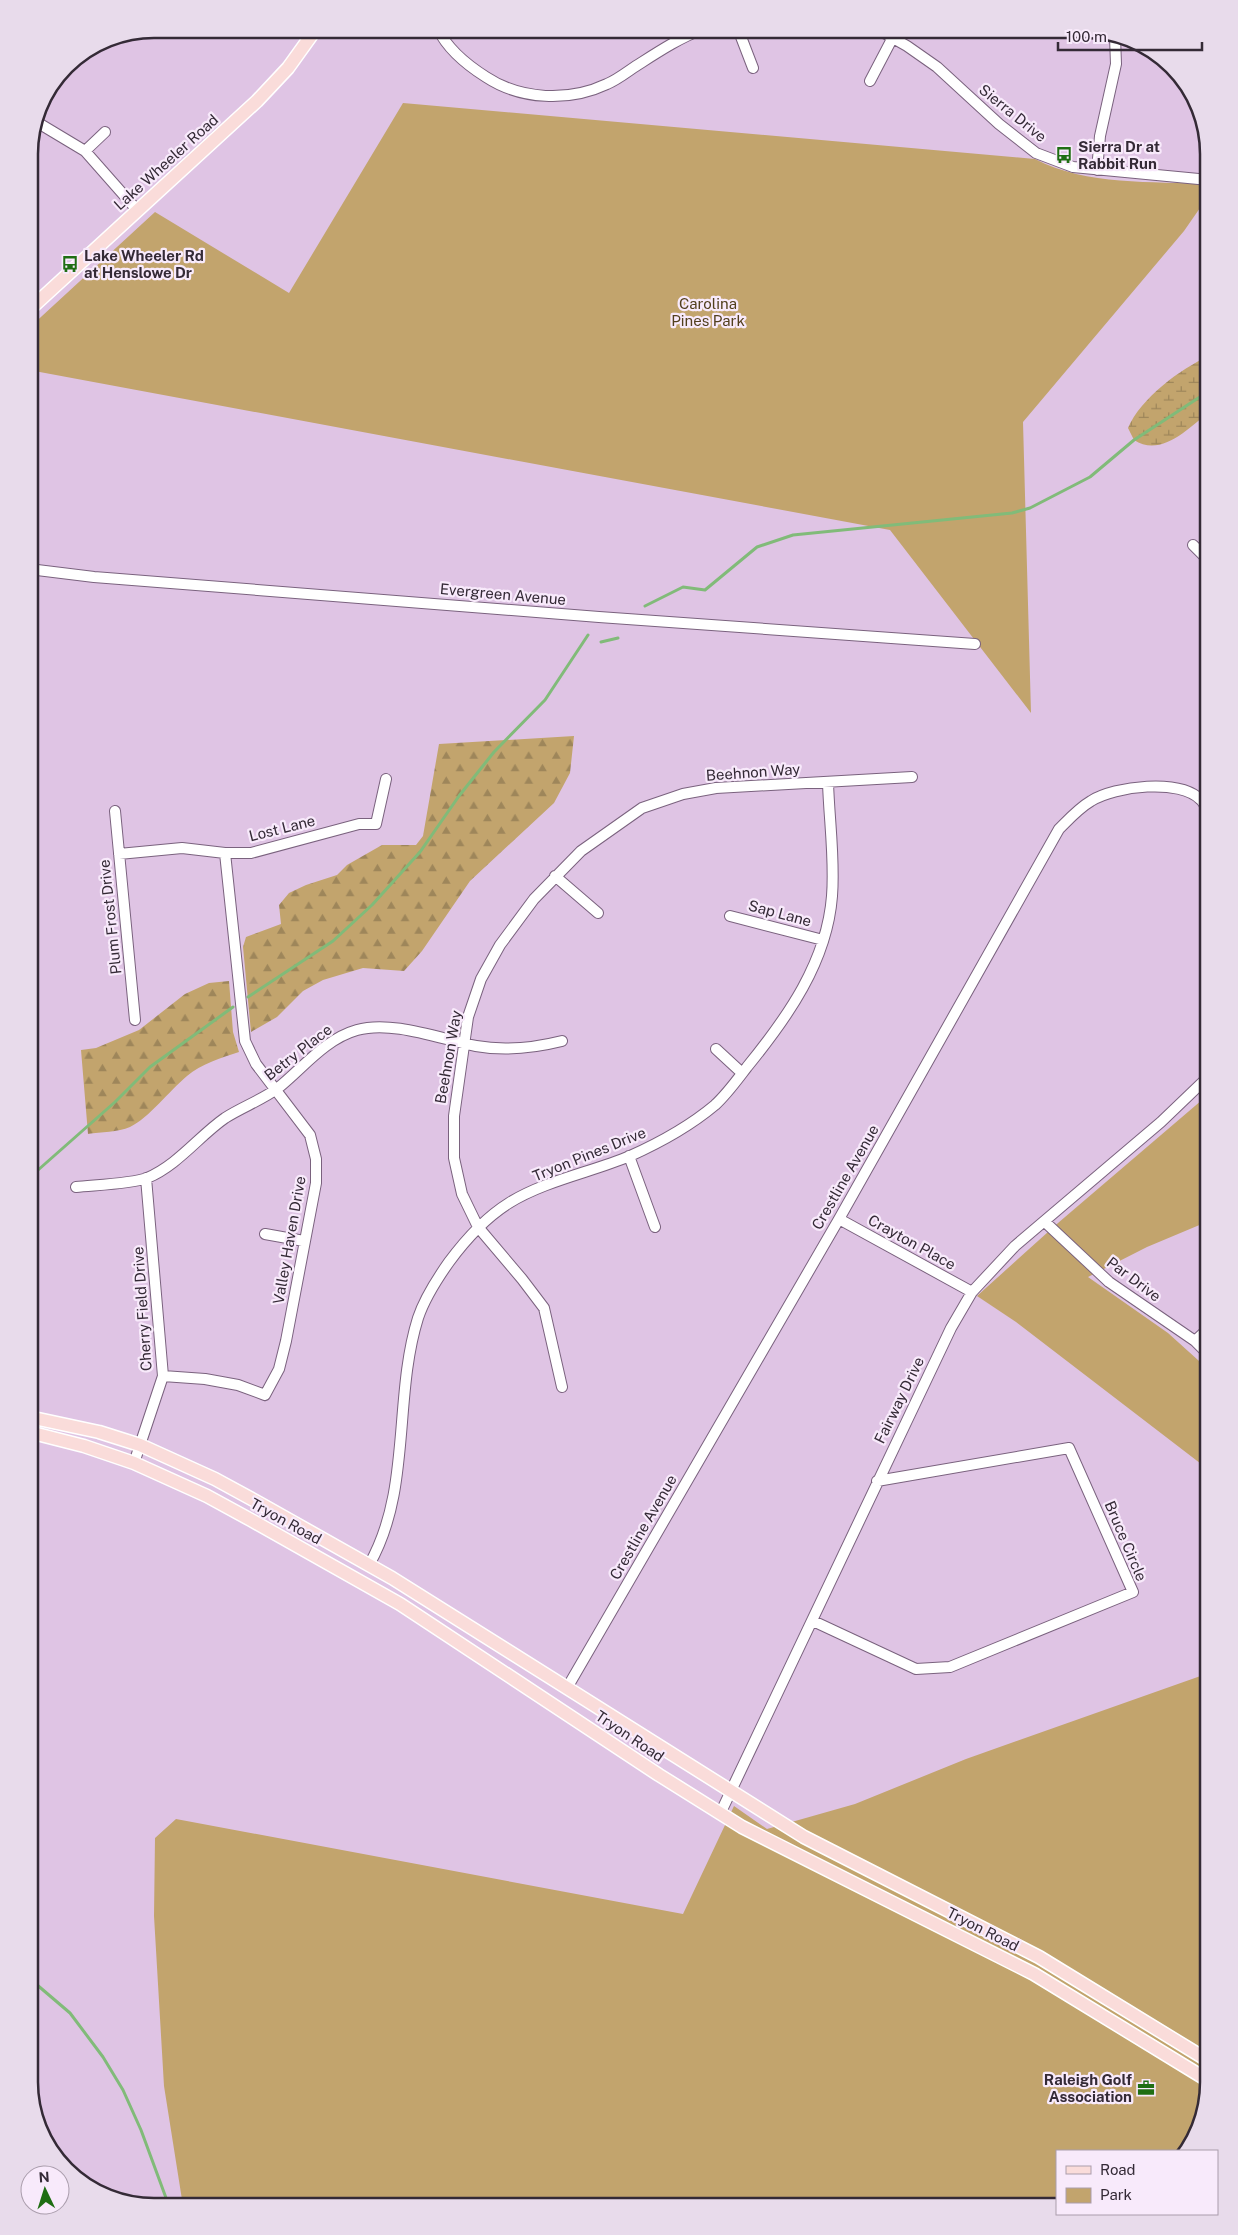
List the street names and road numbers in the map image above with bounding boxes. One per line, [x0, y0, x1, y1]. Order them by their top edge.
street label: Sierra Drive [976, 81, 1050, 145]
street label: Lake Wheeler Road [110, 111, 222, 213]
street label: Evergreen Avenue [439, 580, 567, 608]
street label: Beehnon Way [705, 760, 801, 784]
street label: Lost Lane [247, 812, 317, 844]
street label: Plum Frost Drive [96, 859, 124, 975]
street label: Sap Lane [747, 896, 813, 930]
street label: Beehnon Way [431, 1009, 465, 1105]
street label: Betry Place [261, 1020, 335, 1084]
street label: Crestline Avenue [808, 1122, 882, 1232]
street label: Tryon Pines Drive [530, 1124, 648, 1184]
street label: Valley Haven Drive [269, 1175, 309, 1305]
street label: Crayton Place [865, 1211, 959, 1273]
street label: Cherry Field Drive [129, 1246, 155, 1372]
street label: Par Drive [1104, 1253, 1164, 1305]
street label: Fairway Drive [871, 1354, 927, 1446]
street label: Crestline Avenue [606, 1472, 680, 1582]
street label: Tryon Road [247, 1494, 325, 1548]
street label: Bruce Circle [1101, 1498, 1151, 1584]
street label: Tryon Road [593, 1707, 667, 1765]
street label: Tryon Road [944, 1904, 1022, 1954]

